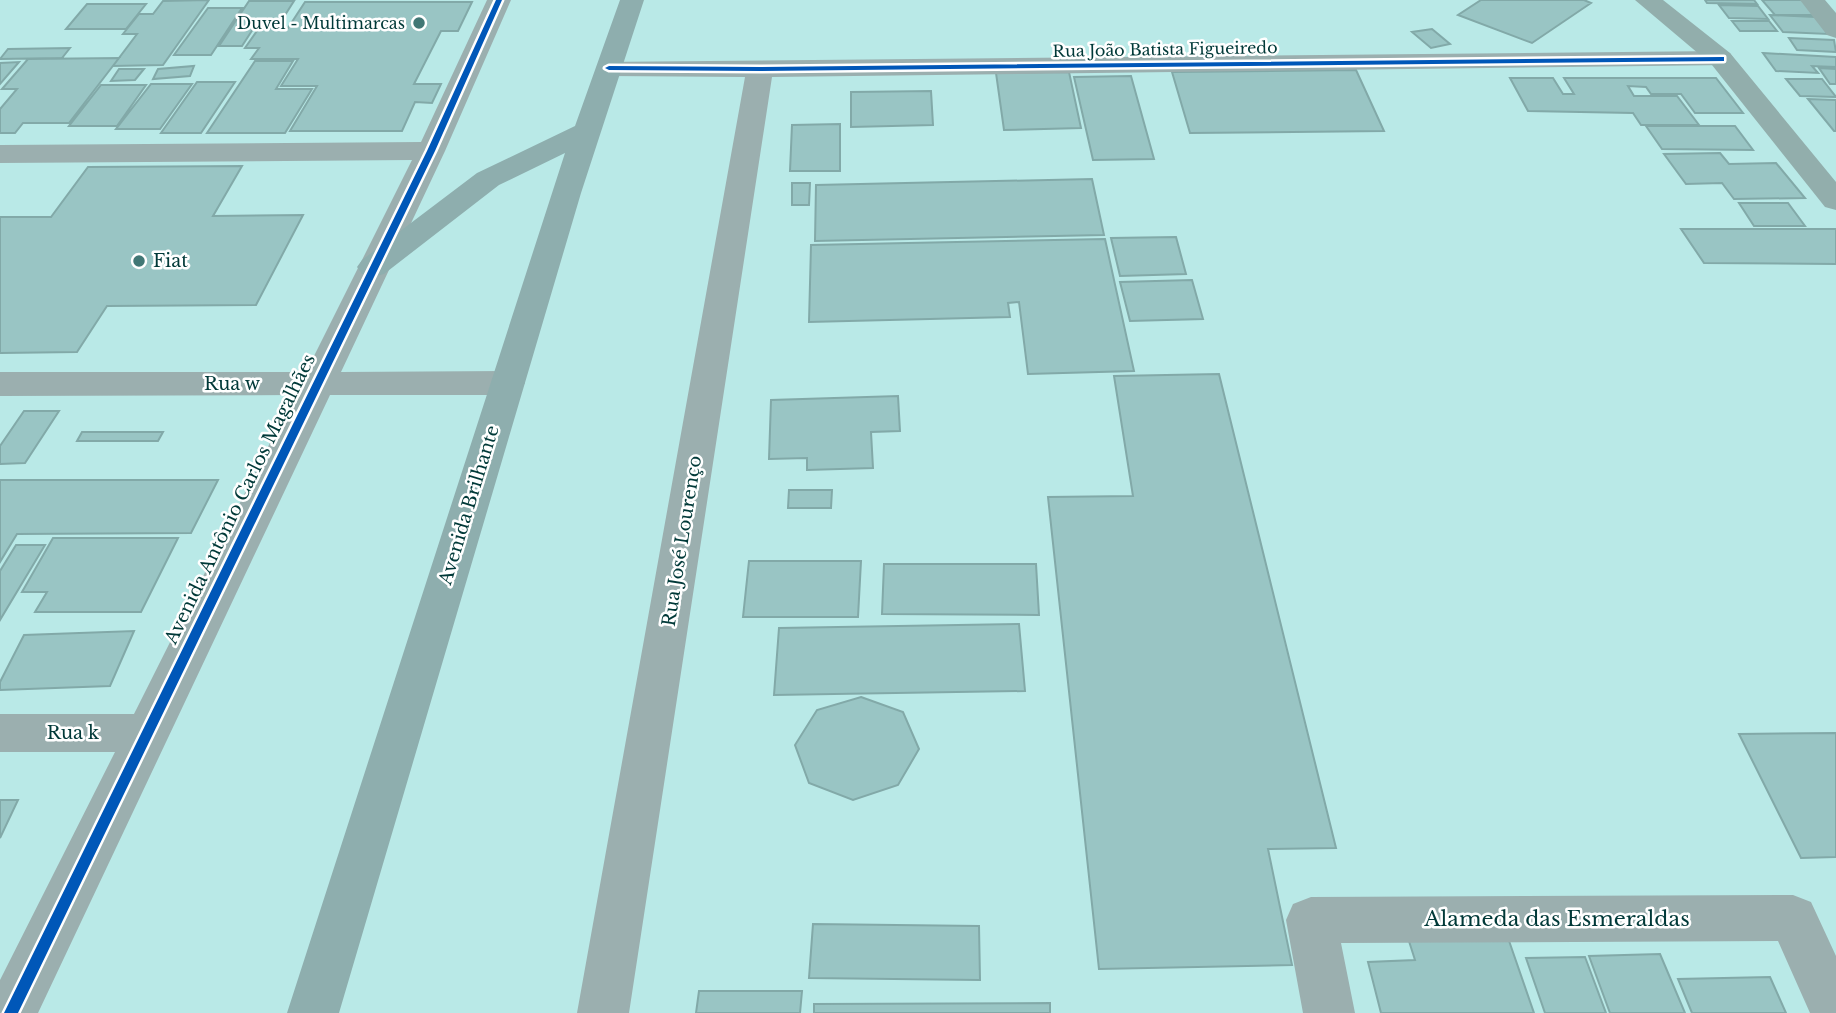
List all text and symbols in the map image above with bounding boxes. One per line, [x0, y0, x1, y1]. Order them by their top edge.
place label: Duvel - Multimarcas [237, 13, 405, 33]
marker: Duvel - Multimarcas [411, 15, 427, 31]
street label: Rua João Batista Figueiredo [1052, 37, 1278, 61]
place label: Fiat [153, 250, 188, 272]
marker: Fiat [131, 253, 147, 269]
street label: Avenida Antônio Carlos Magalhães [160, 350, 320, 649]
street label: Rua w [204, 373, 261, 395]
street label: Avenida Brilhante [434, 423, 504, 588]
street label: Rua José Lourenço [658, 454, 706, 628]
street label: Rua k [47, 722, 99, 744]
street label: Alameda das Esmeraldas [1423, 906, 1690, 932]

